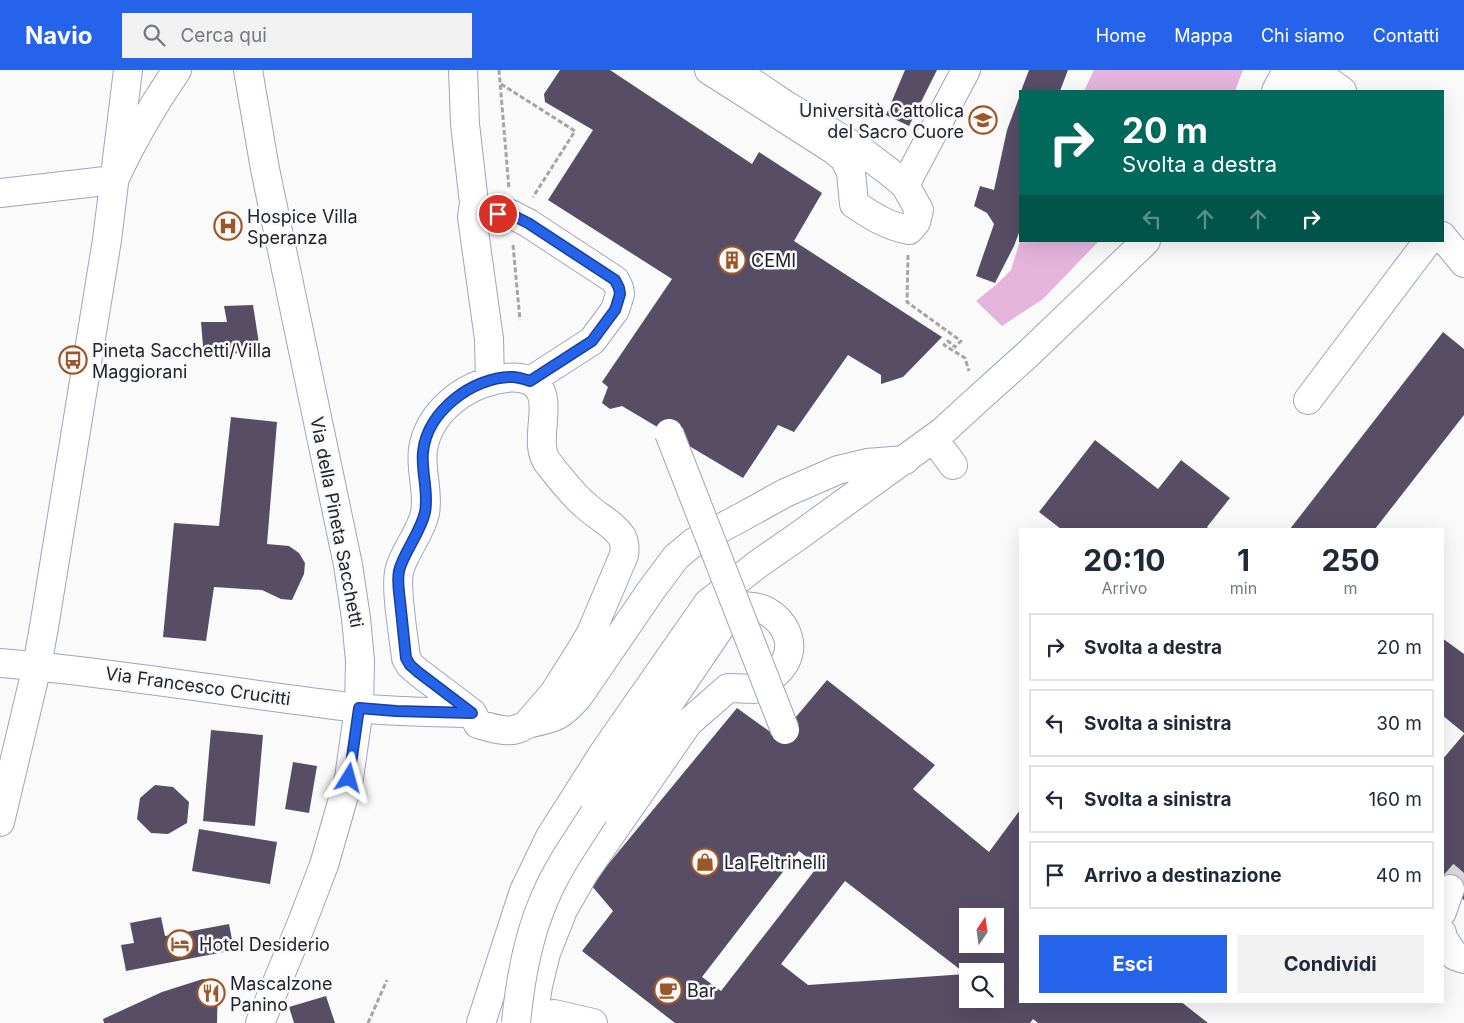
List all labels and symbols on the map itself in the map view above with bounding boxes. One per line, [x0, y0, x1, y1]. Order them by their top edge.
place label: Università Cattolica del Sacro Cuore [799, 100, 964, 142]
school or university icon: Università Cattolica del Sacro Cuore [968, 105, 998, 135]
pin [477, 193, 519, 235]
place label: Hospice Villa Speranza [247, 206, 358, 248]
hospital icon: Hospice Villa Speranza [213, 211, 243, 241]
building icon: CEMI [717, 245, 747, 275]
place label: CEMI [751, 250, 796, 271]
place label: Pineta Sacchetti/Villa Maggiorani [92, 340, 271, 382]
bus stop icon: Pineta Sacchetti/Villa Maggiorani [58, 345, 88, 375]
street label: Via della Pineta Sacchetti [306, 415, 368, 629]
street label: Via Francesco Crucitti [104, 663, 292, 709]
position arrow [322, 751, 374, 803]
shop icon: La Feltrinelli [690, 847, 720, 877]
place label: La Feltrinelli [724, 852, 826, 873]
north arrow [959, 908, 1004, 952]
hotel icon: Hotel Desiderio [165, 929, 195, 959]
place label: Hotel Desiderio [199, 934, 330, 955]
place label: Mascalzone Panino [230, 973, 332, 1015]
cafe icon: Bar [653, 975, 683, 1005]
restaurant icon: Mascalzone Panino [196, 978, 226, 1008]
place label: Bar [687, 980, 716, 1001]

